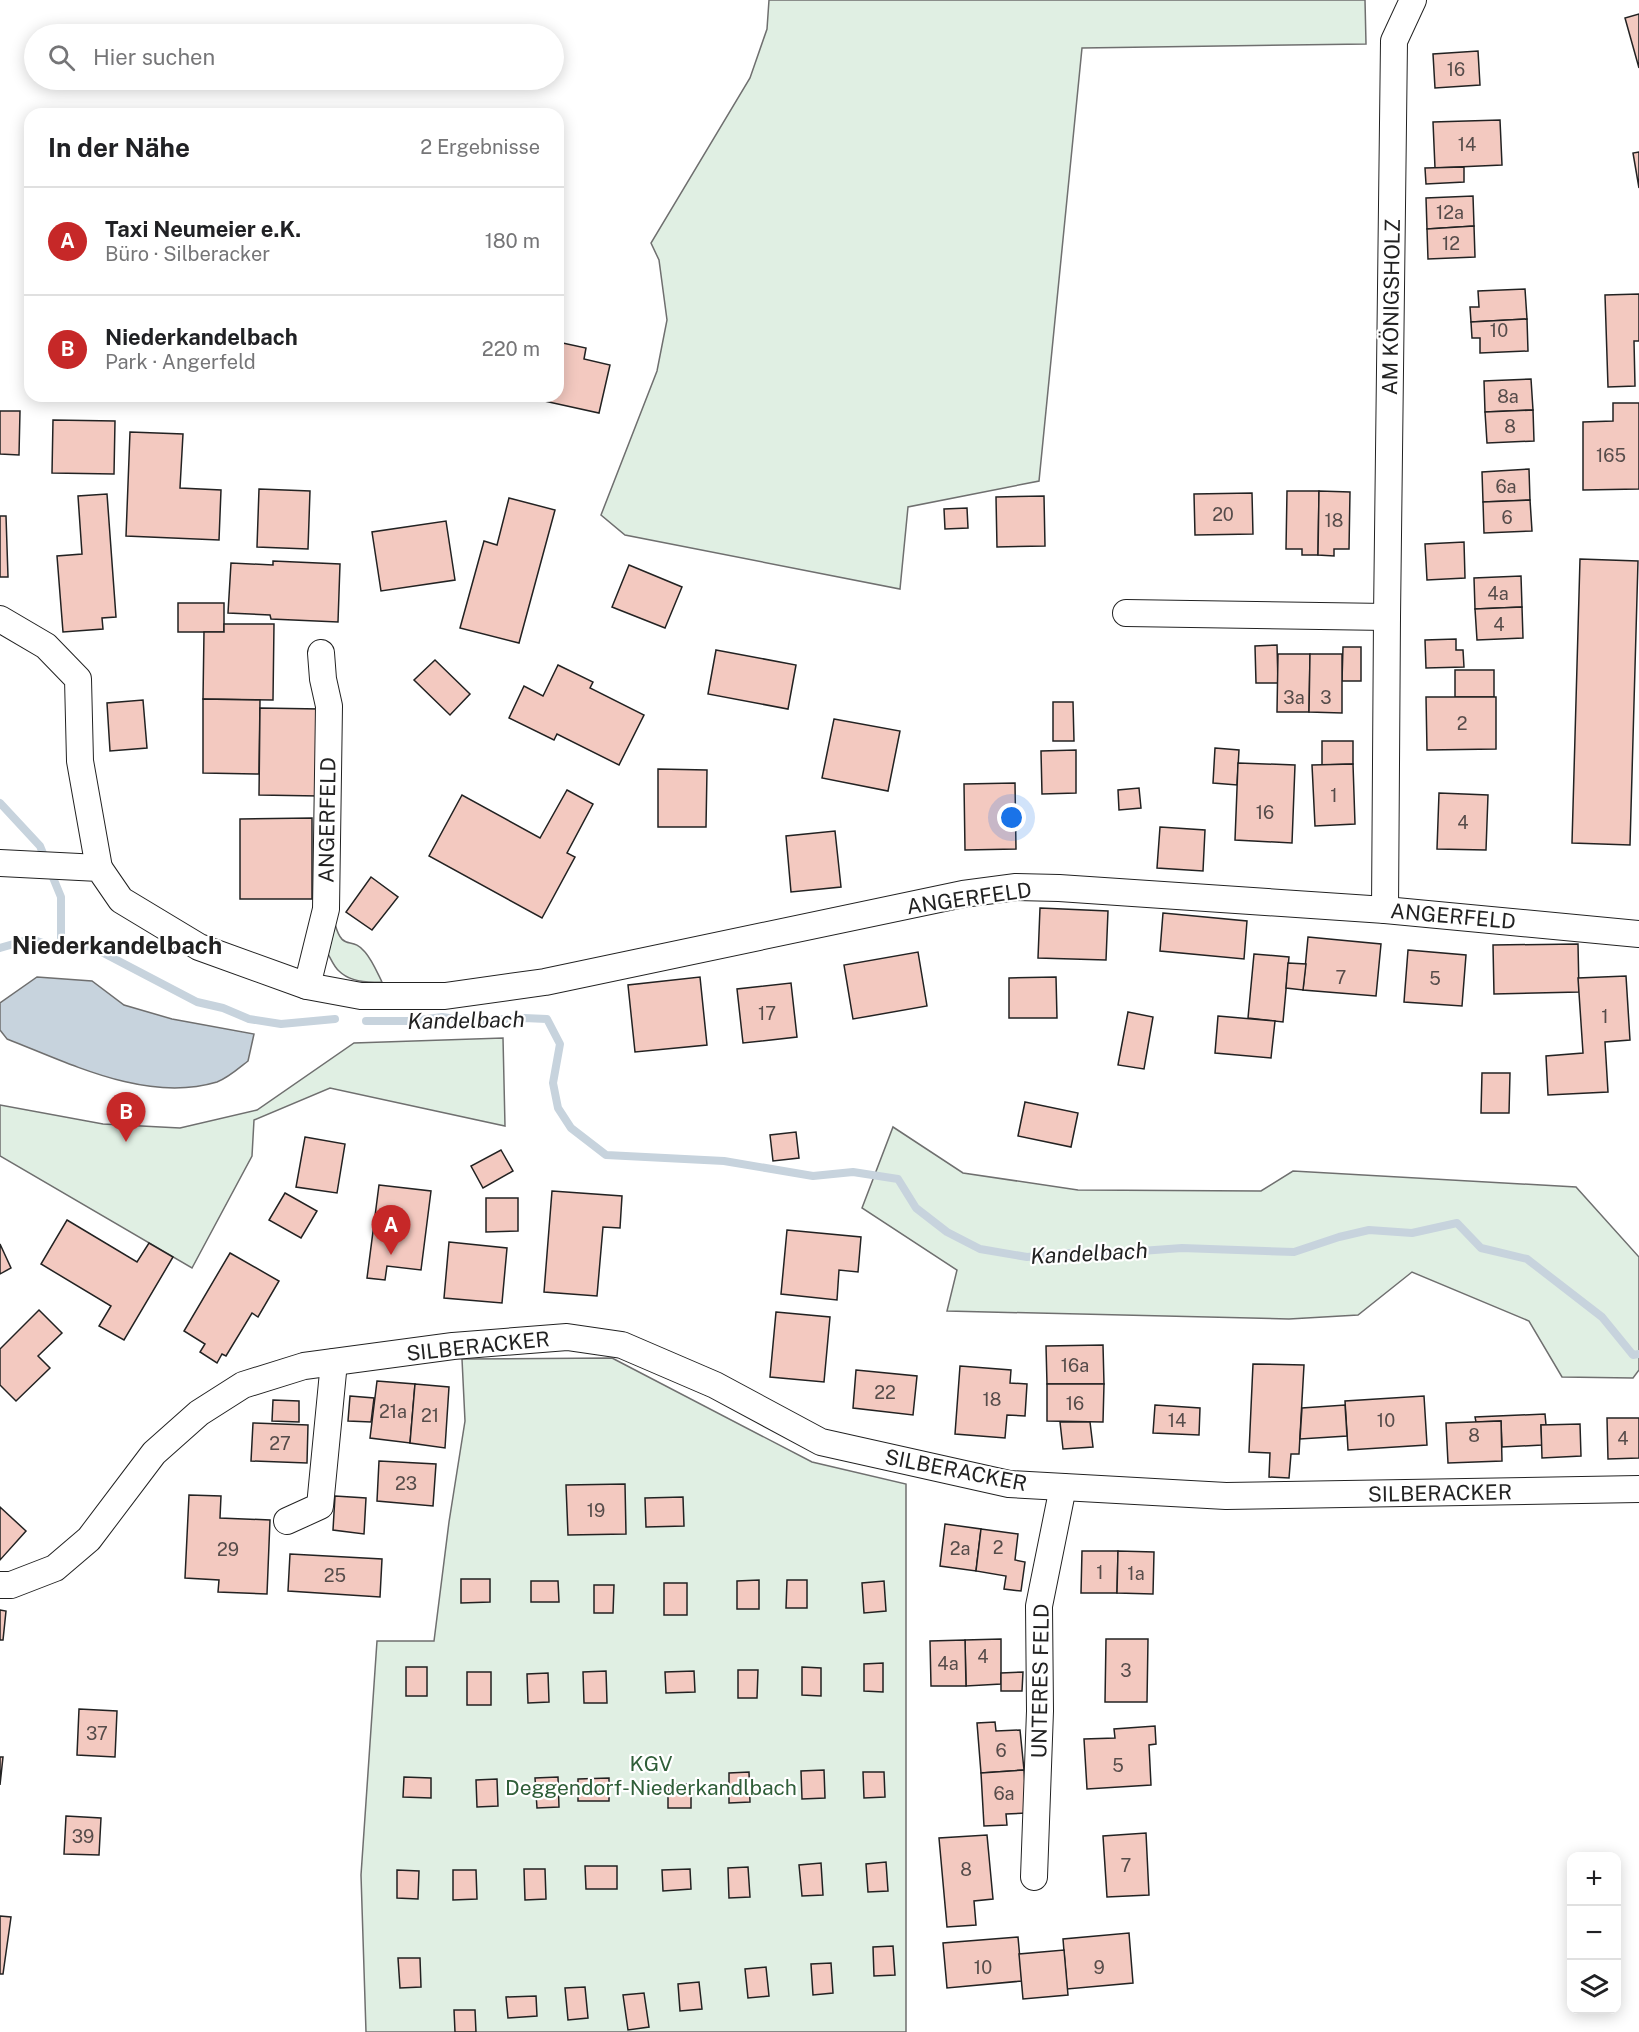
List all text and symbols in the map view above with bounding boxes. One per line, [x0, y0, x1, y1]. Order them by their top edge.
search box [24, 24, 564, 90]
icon: search [45, 41, 78, 74]
text: Hier suchen [93, 44, 215, 70]
house number: 16 [1447, 59, 1465, 80]
text: In der Nähe [48, 132, 190, 163]
house number: 14 [1458, 134, 1476, 155]
text: 2 Ergebnisse [420, 135, 540, 159]
house number: 12a [1436, 202, 1464, 223]
text: Taxi Neumeier e.K. [105, 216, 301, 242]
street label: AM KÖNIGSHOLZ [1377, 219, 1405, 395]
text: A [60, 229, 75, 253]
text: 180 m [485, 229, 540, 253]
house number: 12 [1442, 233, 1460, 254]
text: Büro · Silberacker [105, 242, 270, 266]
house number: 10 [1490, 320, 1508, 341]
text: Niederkandelbach [105, 324, 298, 350]
text: B [61, 337, 74, 361]
text: 220 m [482, 337, 540, 361]
text: Park · Angerfeld [105, 350, 256, 374]
house number: 8a [1497, 386, 1519, 407]
house number: 8 [1504, 416, 1516, 437]
house number: 165 [1596, 445, 1626, 466]
house number: 6a [1495, 476, 1517, 497]
house number: 20 [1212, 504, 1234, 525]
house number: 6 [1501, 507, 1513, 528]
house number: 18 [1325, 510, 1343, 531]
house number: 4a [1487, 583, 1509, 604]
house number: 4 [1493, 614, 1505, 635]
house number: 3a [1283, 687, 1305, 708]
house number: 3 [1320, 687, 1332, 708]
house number: 2 [1457, 713, 1467, 734]
street label: ANGERFELD [313, 757, 341, 883]
house number: 1 [1330, 785, 1338, 806]
house number: 16 [1256, 802, 1274, 823]
your location [997, 803, 1026, 832]
house number: 4 [1457, 812, 1469, 833]
street label: ANGERFELD [905, 877, 1033, 919]
street label: ANGERFELD [1389, 898, 1517, 934]
district label: Niederkandelbach [12, 931, 222, 959]
house number: 7 [1336, 967, 1346, 988]
house number: 5 [1429, 968, 1441, 989]
house number: 17 [758, 1003, 776, 1024]
water label: Kandelbach [407, 1006, 525, 1034]
house number: 1 [1601, 1006, 1609, 1027]
pin: B [106, 1092, 146, 1142]
pin: A [372, 1206, 410, 1255]
water label: Kandelbach [1030, 1237, 1148, 1269]
street label: SILBERACKER [405, 1326, 551, 1366]
house number: 16a [1061, 1355, 1089, 1376]
house number: 22 [874, 1382, 896, 1403]
house number: 18 [983, 1389, 1001, 1410]
house number: 16 [1066, 1393, 1084, 1414]
house number: 21a [379, 1401, 407, 1422]
house number: 21 [421, 1405, 439, 1426]
house number: 14 [1168, 1410, 1186, 1431]
house number: 10 [1377, 1410, 1395, 1431]
house number: 8 [1468, 1425, 1480, 1446]
house number: 4 [1617, 1428, 1629, 1449]
house number: 27 [269, 1433, 291, 1454]
street label: SILBERACKER [883, 1444, 1029, 1496]
house number: 23 [395, 1473, 417, 1494]
street label: SILBERACKER [1368, 1479, 1512, 1507]
house number: 19 [587, 1500, 605, 1521]
house number: 2 [993, 1537, 1003, 1558]
house number: 2a [950, 1538, 970, 1559]
house number: 29 [217, 1539, 239, 1560]
house number: 1 [1096, 1562, 1104, 1583]
house number: 1a [1127, 1563, 1145, 1584]
house number: 25 [324, 1565, 346, 1586]
street label: UNTERES FELD [1026, 1603, 1054, 1759]
house number: 4 [977, 1646, 989, 1667]
house number: 4a [937, 1653, 959, 1674]
house number: 3 [1120, 1660, 1132, 1681]
house number: 37 [86, 1723, 108, 1744]
house number: 6 [995, 1740, 1007, 1761]
park label: KGV Deggendorf-Niederkandlbach [505, 1751, 797, 1800]
house number: 5 [1112, 1755, 1124, 1776]
house number: 6a [993, 1783, 1015, 1804]
house number: 39 [72, 1826, 94, 1847]
map controls [1567, 1852, 1621, 2014]
button: + [1567, 1852, 1621, 1906]
house number: 7 [1121, 1855, 1131, 1876]
house number: 8 [960, 1859, 972, 1880]
button: − [1567, 1906, 1621, 1960]
house number: 10 [974, 1957, 992, 1978]
house number: 9 [1093, 1957, 1105, 1978]
button: layers [1567, 1960, 1621, 2014]

